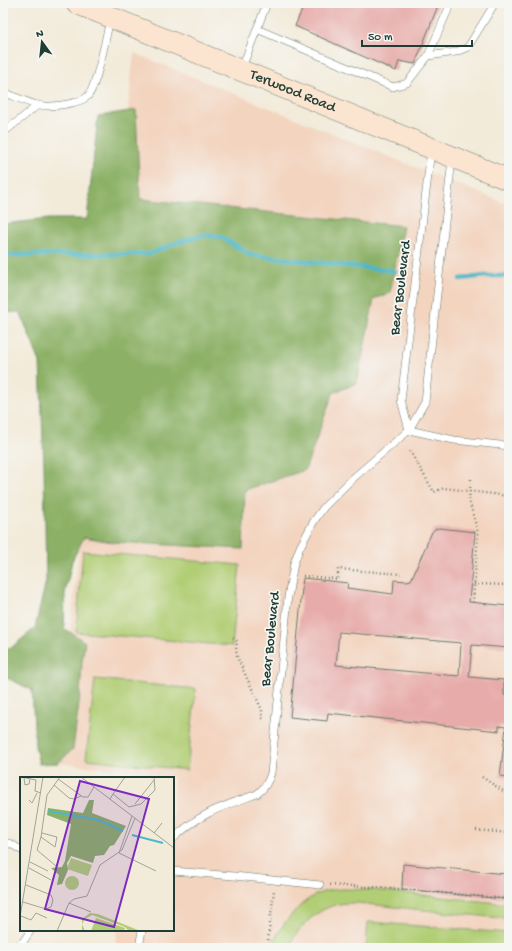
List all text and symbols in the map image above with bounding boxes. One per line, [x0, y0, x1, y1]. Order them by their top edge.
north arrow [22, 22, 62, 62]
scale bar [362, 22, 472, 48]
text: N [35, 28, 45, 41]
text: 50 m [368, 31, 393, 45]
street label: Terwood Road [246, 66, 339, 118]
street label: Bear Boulevard [386, 238, 416, 337]
street label: Bear Boulevard [257, 590, 285, 688]
inset map [20, 777, 174, 931]

